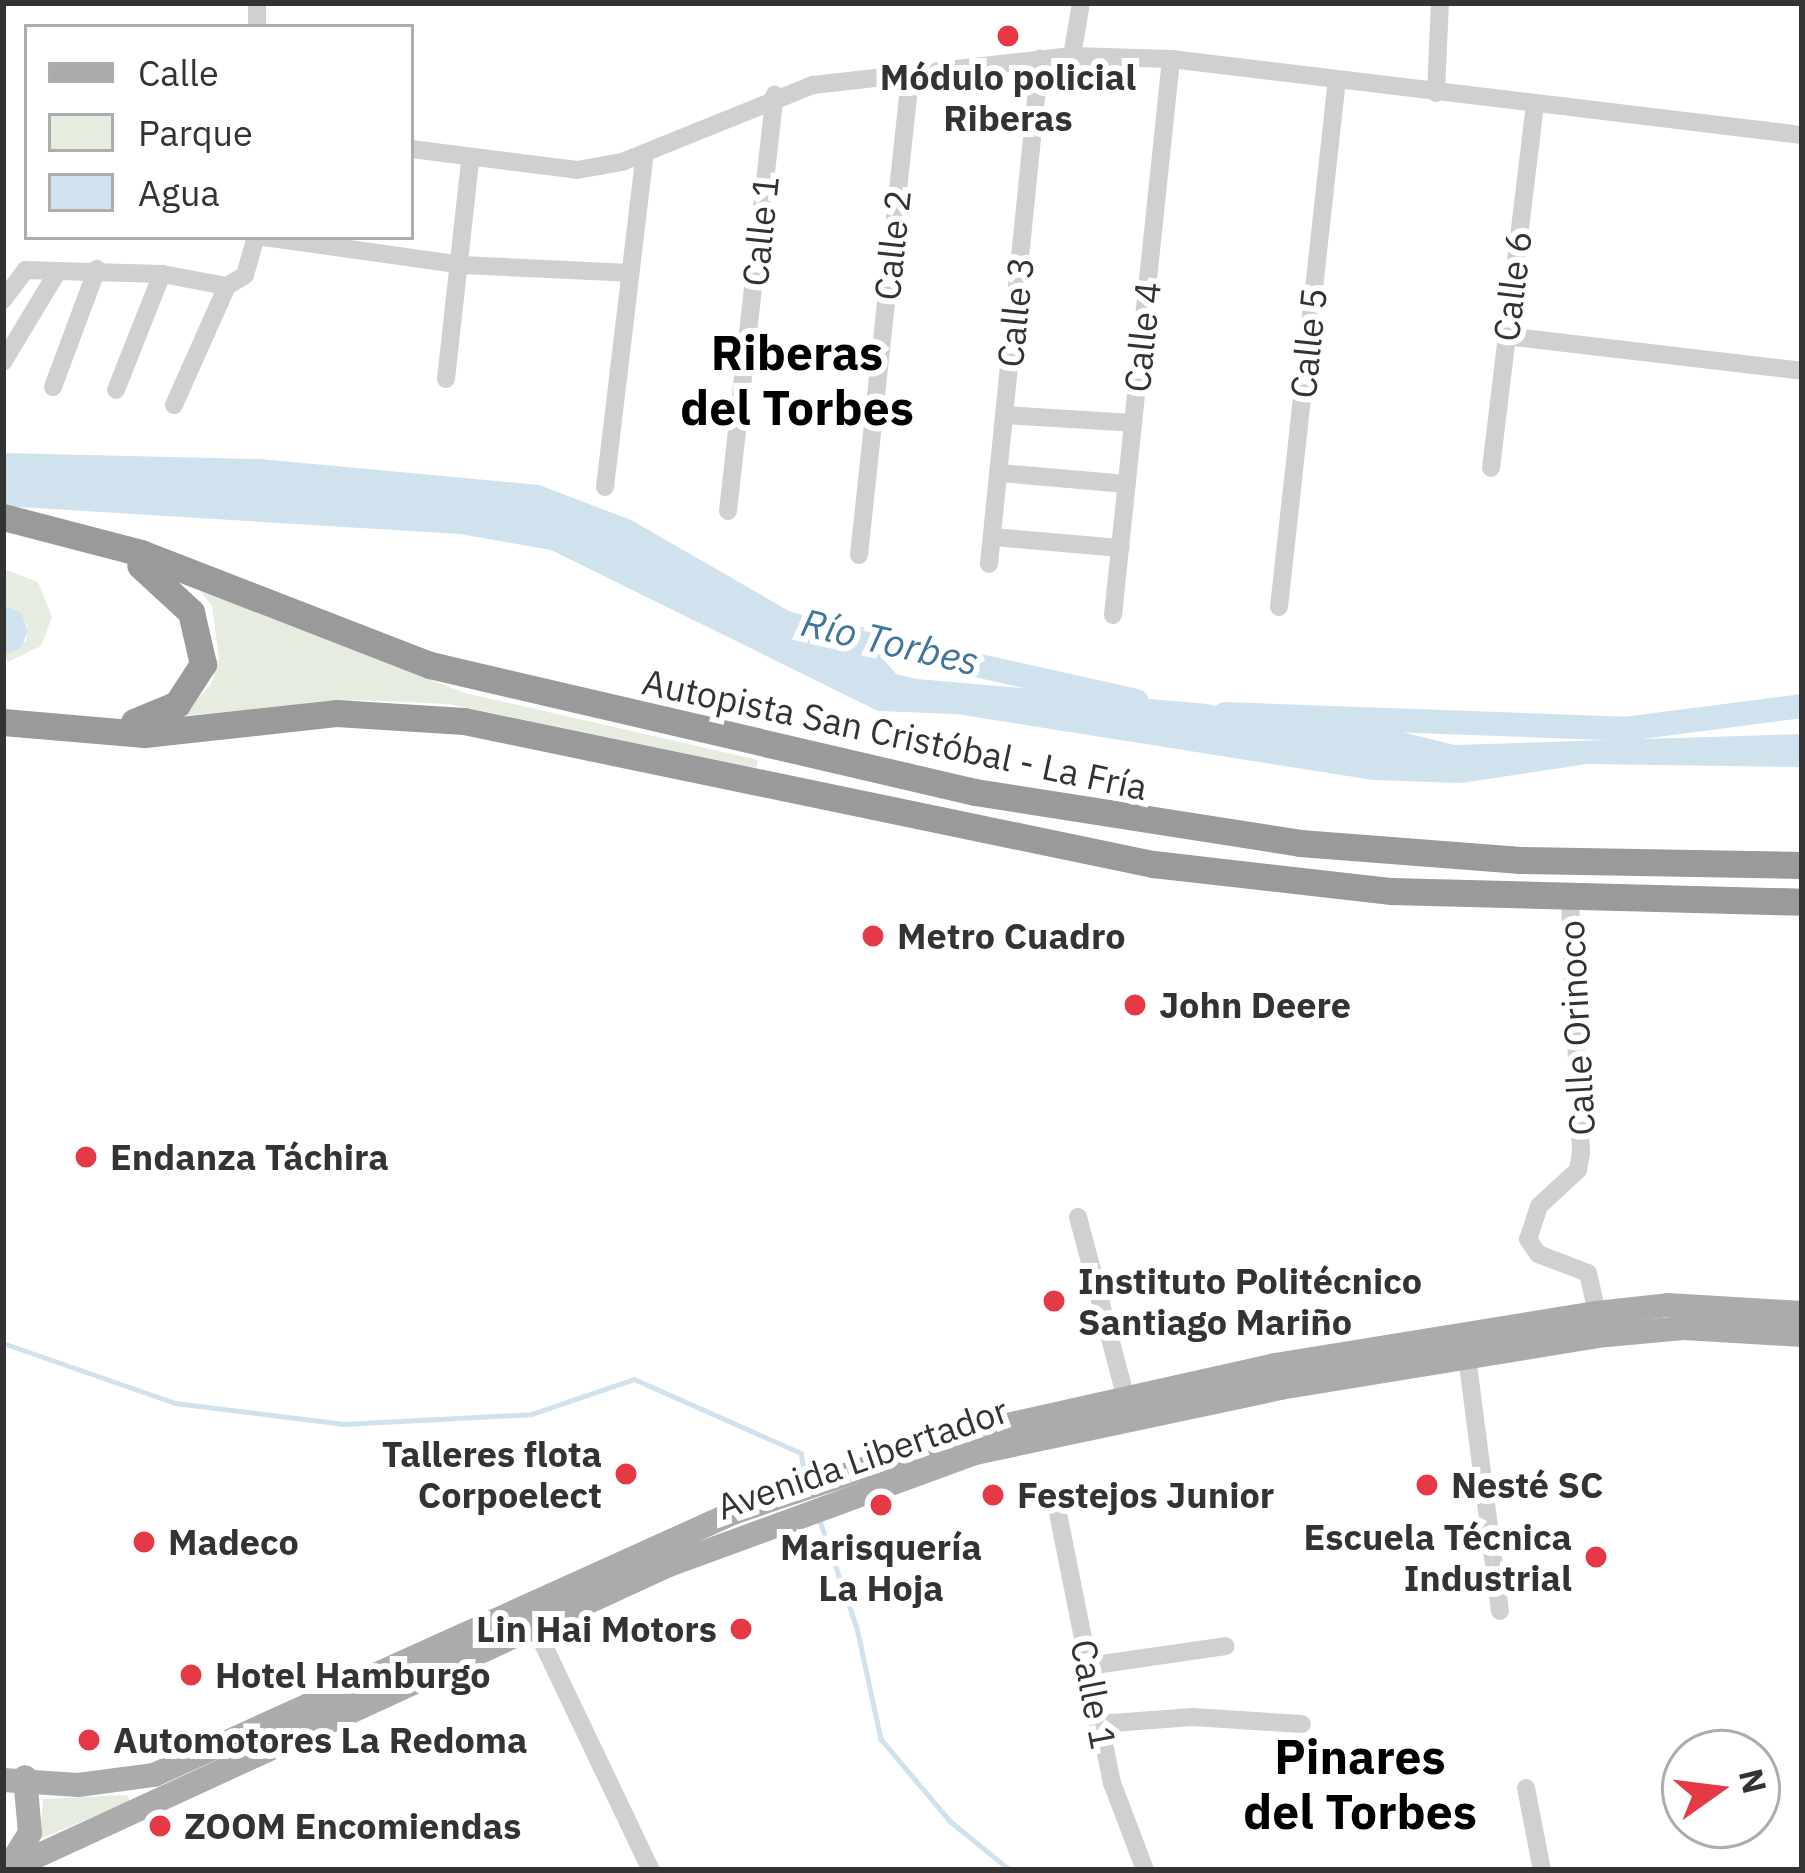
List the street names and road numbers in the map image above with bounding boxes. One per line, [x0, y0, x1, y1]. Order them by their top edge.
street label: Calle 1 [733, 174, 787, 288]
street label: Calle 2 [865, 188, 919, 302]
street label: Calle 6 [1484, 228, 1540, 344]
street label: Calle 3 [988, 255, 1042, 369]
street label: Calle 4 [1115, 280, 1169, 394]
street label: Calle 5 [1281, 286, 1335, 400]
street label: Autopista San Cristóbal - La Fría [639, 659, 1151, 809]
street label: Calle Orinoco [1549, 919, 1603, 1137]
street label: Avenida Libertador [711, 1388, 1013, 1528]
street label: Calle 1 [1062, 1635, 1126, 1753]

